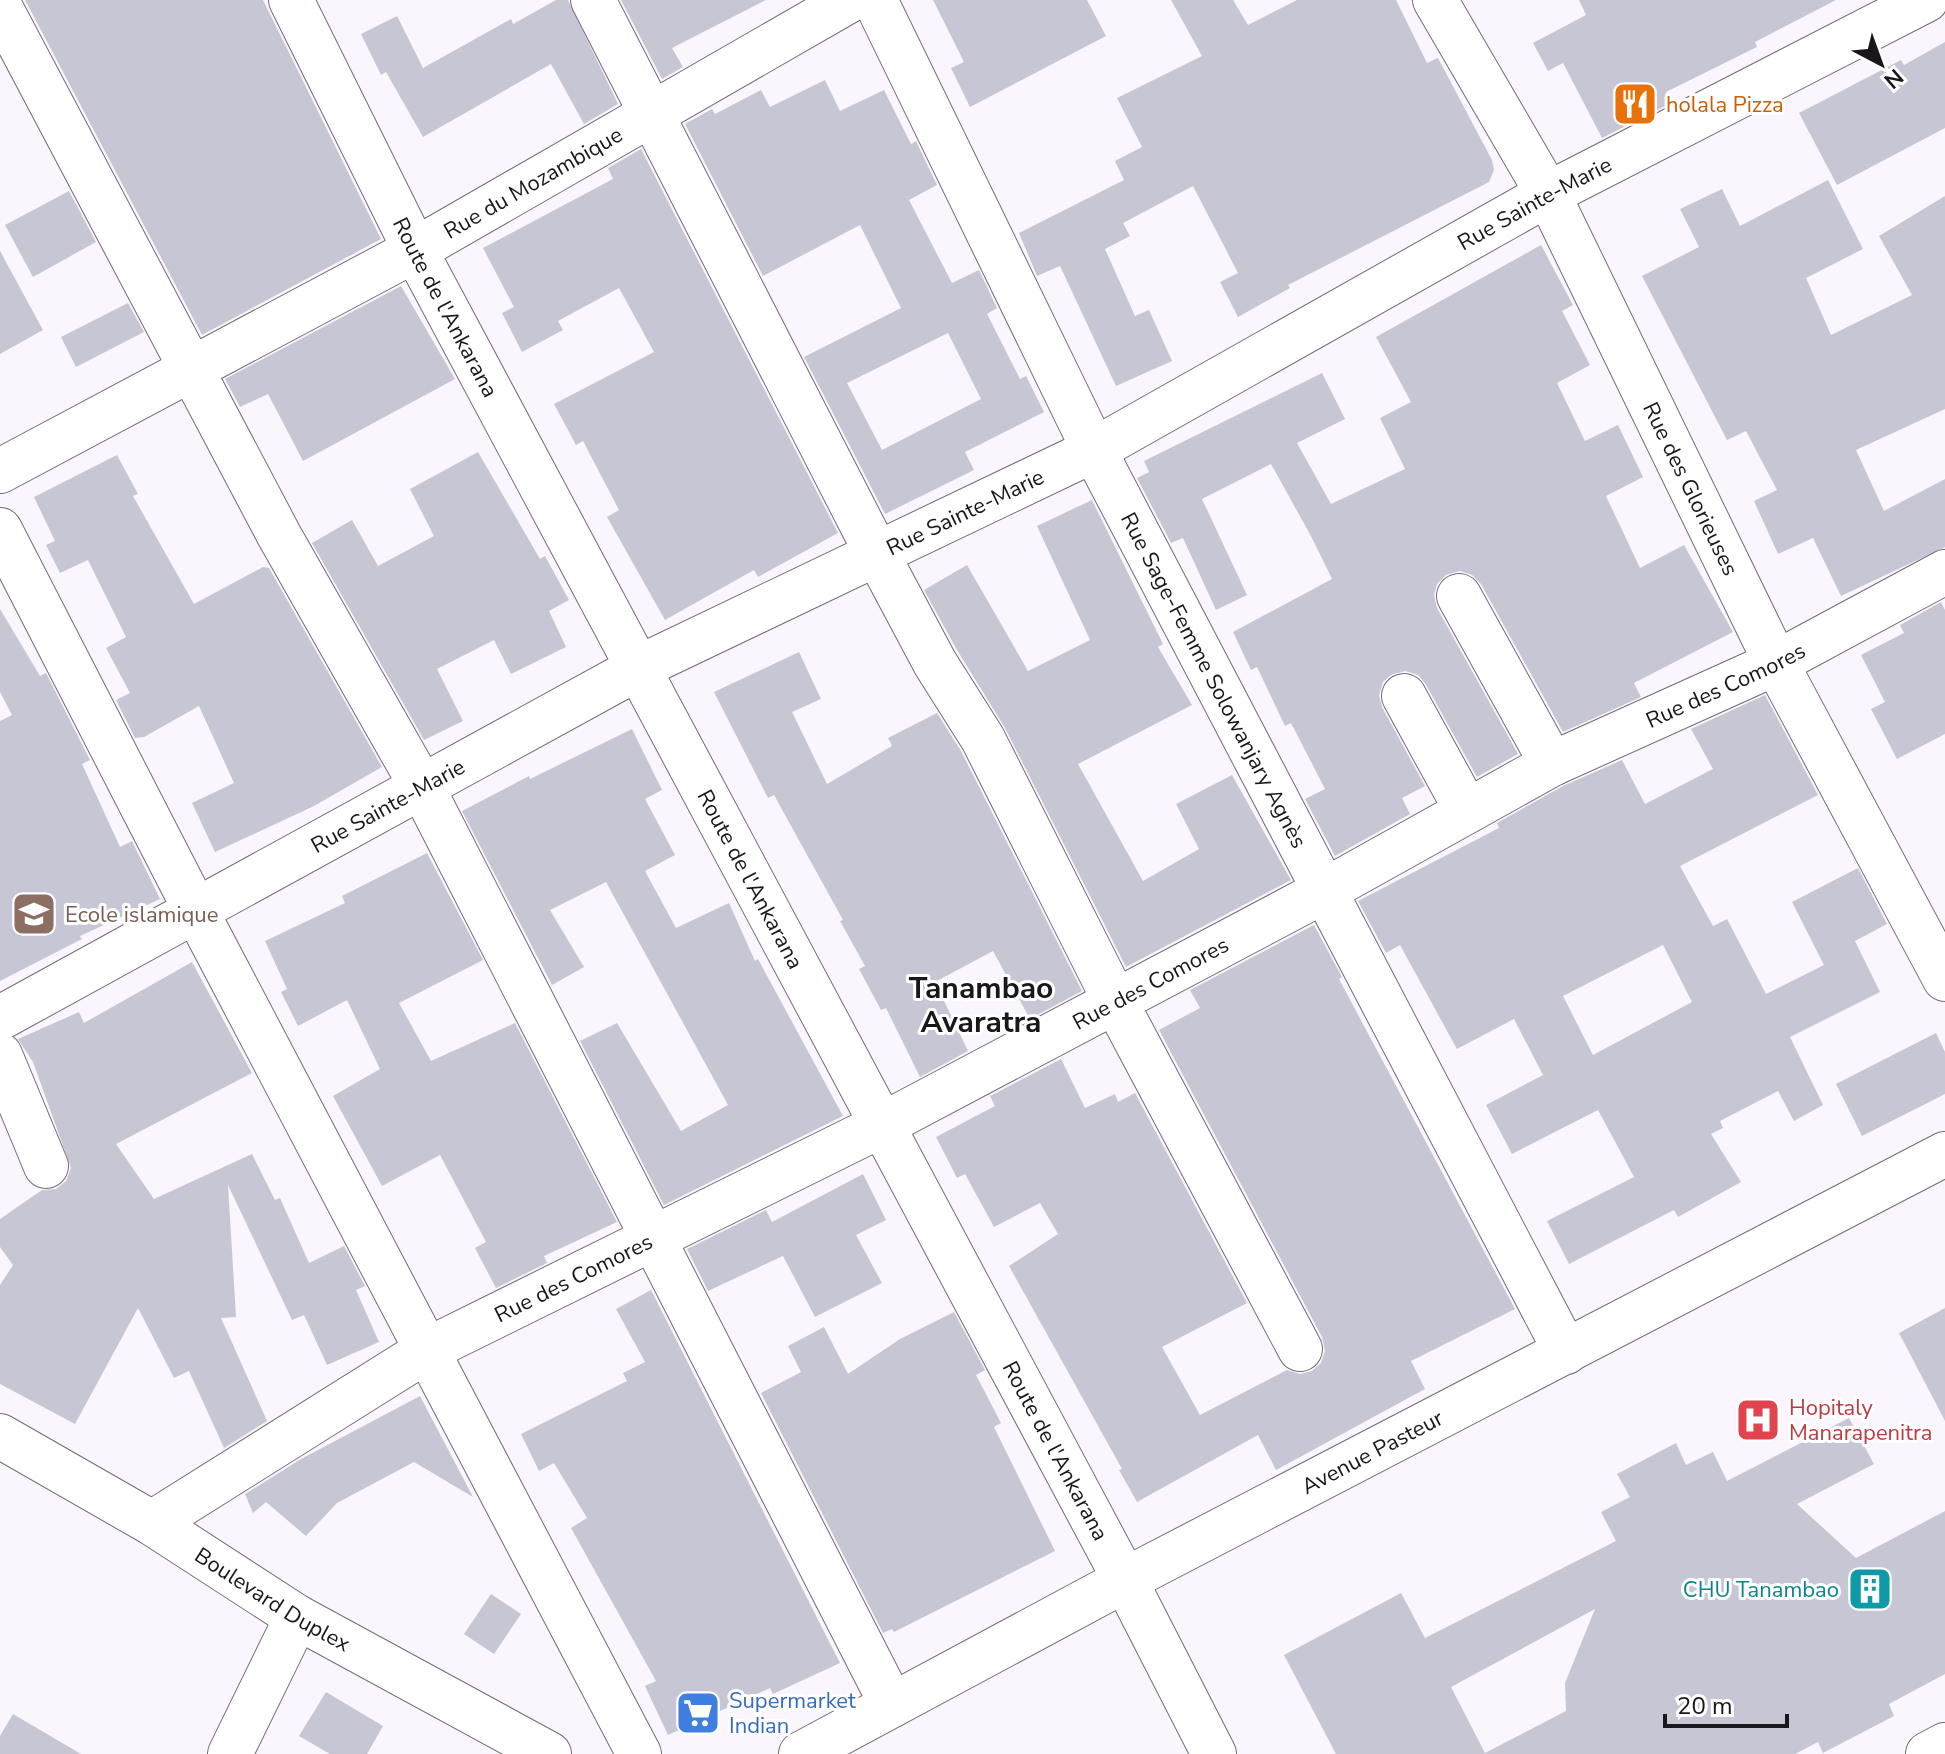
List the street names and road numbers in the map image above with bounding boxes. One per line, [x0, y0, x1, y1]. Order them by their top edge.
street label: Rue du Mozambique [438, 120, 628, 246]
street label: Rue Sainte-Marie [1452, 150, 1617, 258]
street label: Route de l'Ankarana [385, 213, 505, 403]
street label: Rue des Glorieuses [1635, 397, 1745, 581]
street label: Rue Sainte-Marie [882, 462, 1049, 563]
street label: Rue Sage-Femme Solowanjary Agnès [1113, 507, 1314, 854]
street label: Rue des Comores [1641, 636, 1811, 736]
street label: Rue Sainte-Marie [306, 752, 470, 861]
street label: Route de l'Ankarana [690, 784, 810, 974]
street label: Rue des Comores [1067, 930, 1234, 1037]
street label: Rue des Comores [490, 1227, 658, 1330]
street label: Route de l'Ankarana [995, 1356, 1115, 1546]
street label: Avenue Pasteur [1296, 1403, 1448, 1502]
street label: Boulevard Duplex [189, 1541, 356, 1659]

